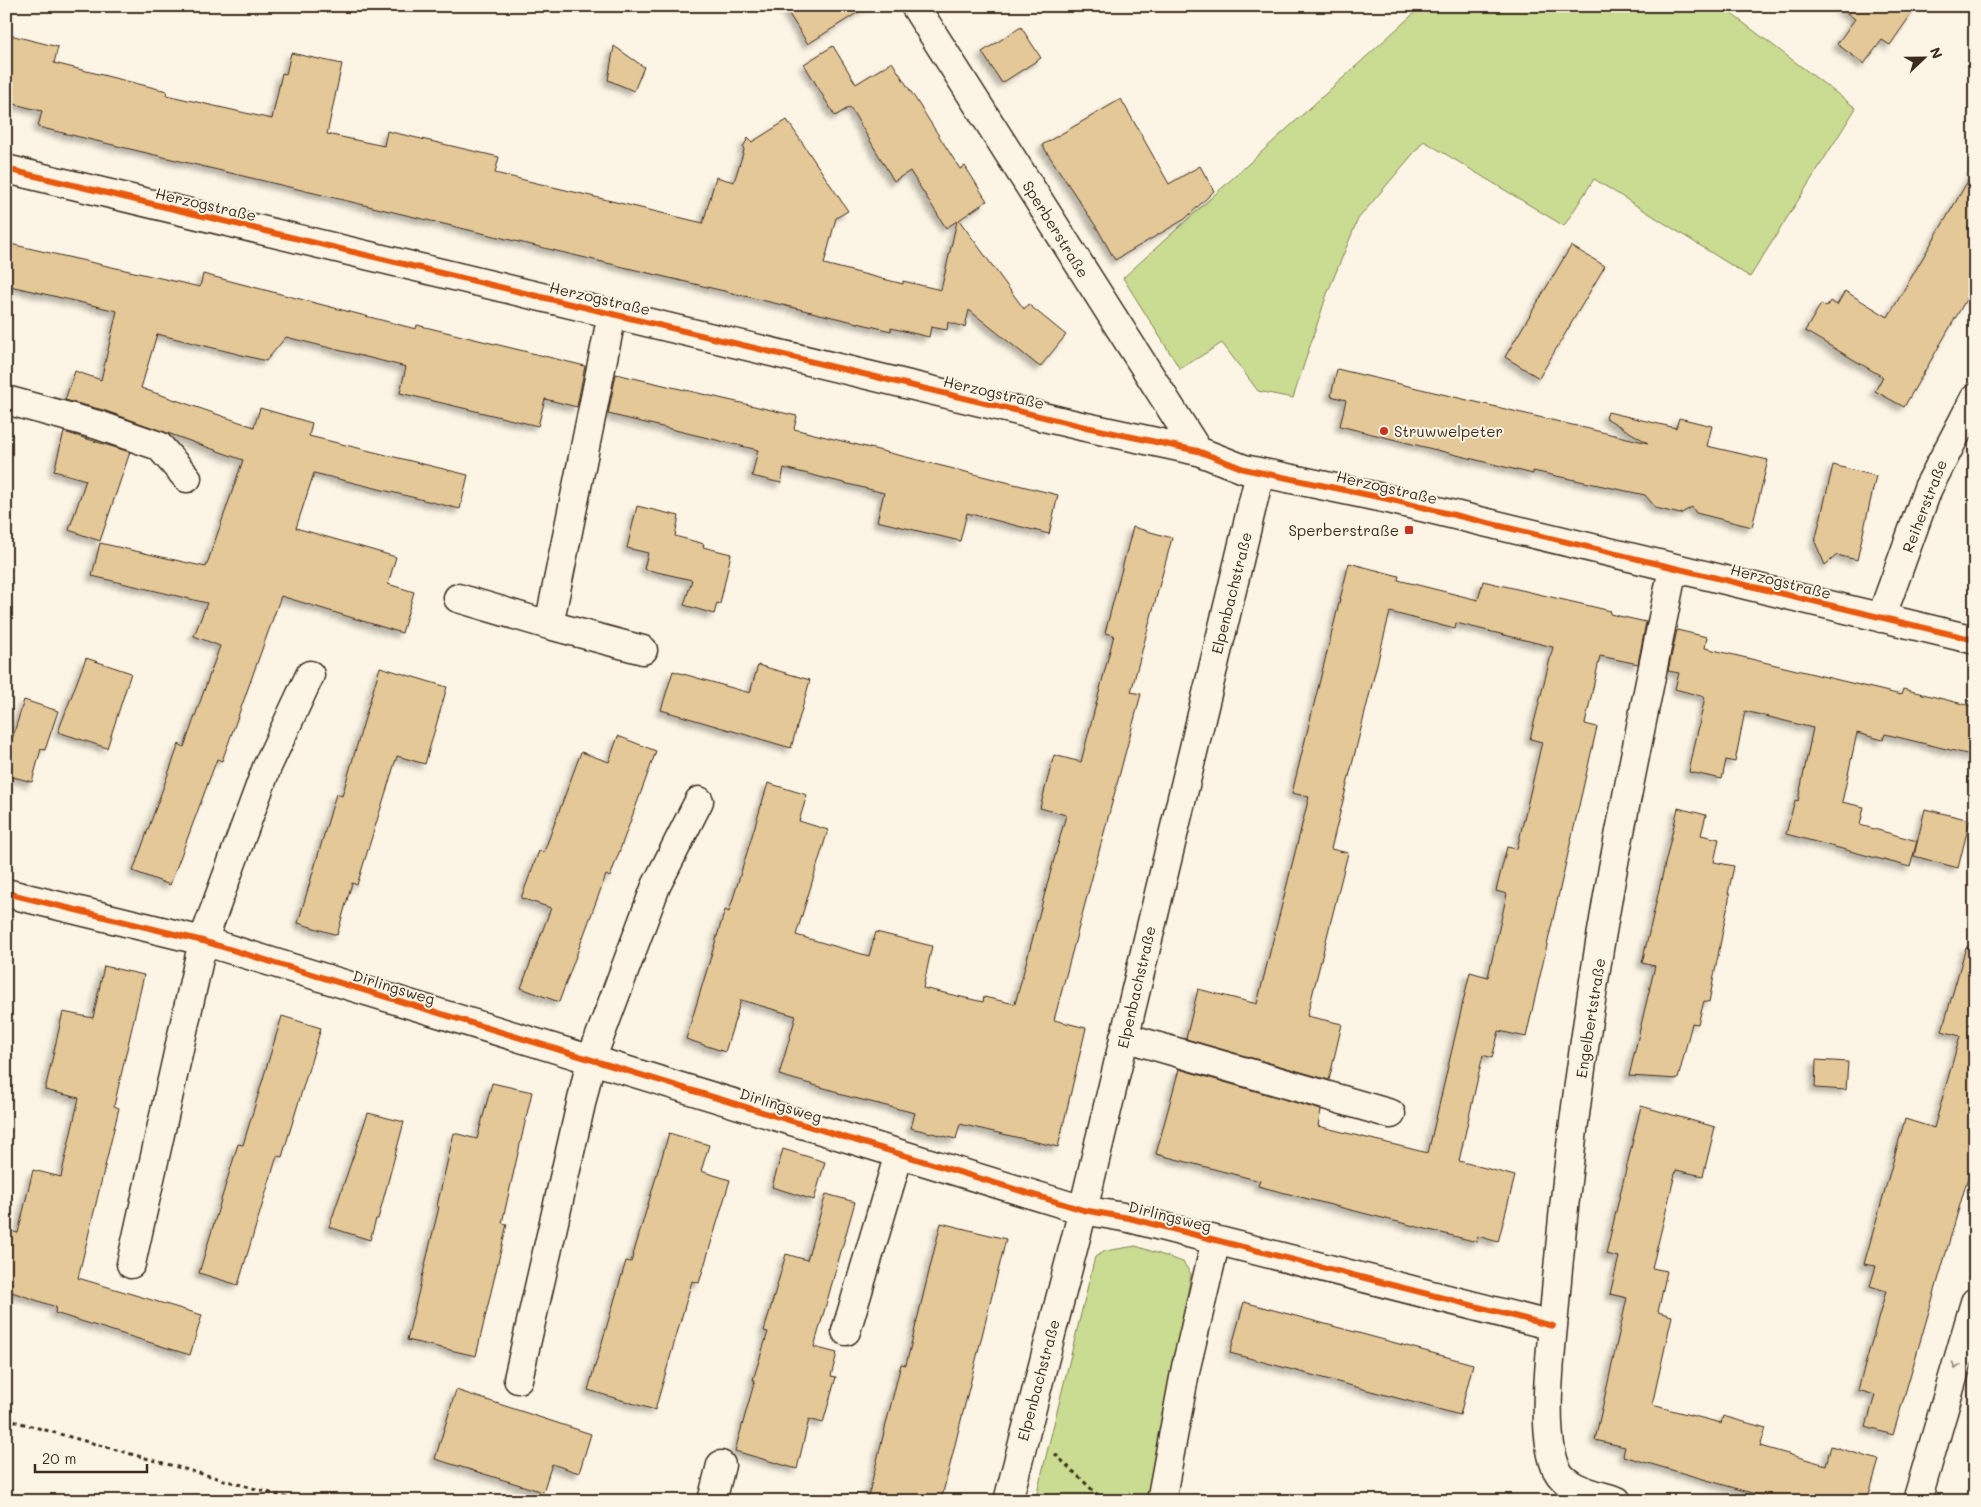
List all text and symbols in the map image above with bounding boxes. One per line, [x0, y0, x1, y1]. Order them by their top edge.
north arrow [1898, 32, 1948, 82]
text: N [1926, 44, 1947, 61]
street label: Sperberstraße [1018, 177, 1094, 281]
street label: Herzogstraße [154, 183, 258, 225]
street label: Herzogstraße [548, 277, 652, 319]
street label: Herzogstraße [942, 371, 1046, 413]
place label: Struwwelpeter [1394, 421, 1503, 441]
marker: Struwwelpeter [1378, 425, 1390, 437]
street label: Reiherstraße [1897, 457, 1951, 555]
street label: Herzogstraße [1335, 466, 1439, 508]
place label: Sperberstraße [1289, 520, 1399, 540]
marker: Sperberstraße [1403, 524, 1415, 536]
street label: Elpenbachstraße [1206, 530, 1256, 656]
street label: Herzogstraße [1729, 559, 1833, 603]
street label: Elpenbachstraße [1112, 924, 1160, 1050]
street label: Engelbertstraße [1571, 957, 1609, 1079]
street label: Dirlingsweg [351, 965, 438, 1009]
street label: Dirlingsweg [738, 1083, 825, 1127]
street label: Dirlingsweg [1126, 1196, 1214, 1236]
street label: Elpenbachstraße [1012, 1317, 1064, 1443]
one-way arrow [1952, 1361, 1962, 1370]
scale bar [35, 1442, 148, 1474]
text: 20 m [42, 1448, 76, 1468]

